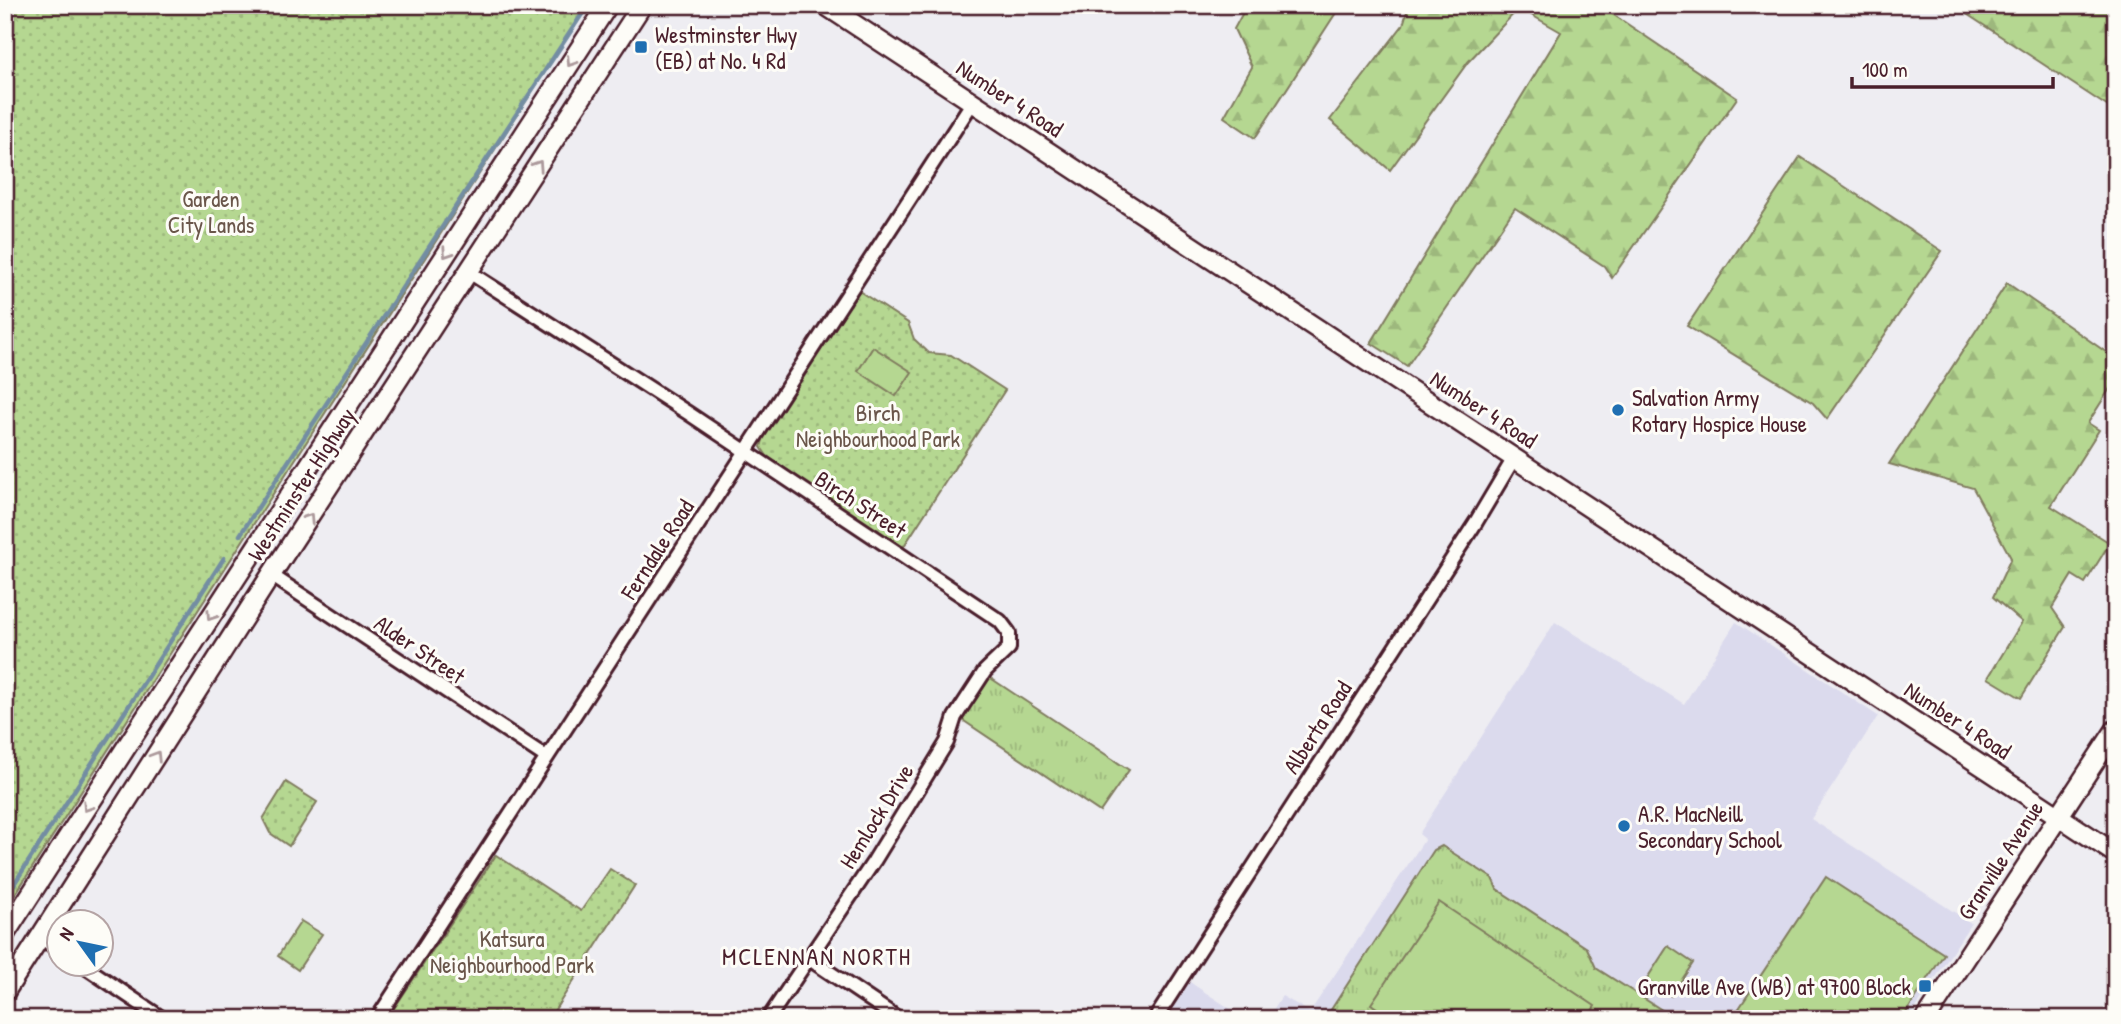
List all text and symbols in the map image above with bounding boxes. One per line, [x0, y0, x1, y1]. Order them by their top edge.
place label: Westminster Hwy (EB) at No. 4 Rd [655, 19, 798, 76]
marker: Westminster Hwy (EB) at No. 4 Rd [633, 39, 649, 55]
scale bar [1852, 46, 2053, 90]
street label: Number 4 Road [951, 52, 1069, 144]
one-way arrow [566, 55, 579, 68]
text: 100 m [1862, 55, 1908, 84]
one-way arrow [530, 160, 543, 173]
park label: Garden City Lands [168, 183, 254, 240]
one-way arrow [443, 245, 455, 258]
street label: Number 4 Road [1425, 363, 1543, 455]
place label: Salvation Army Rotary Hospice House [1632, 382, 1807, 439]
park label: Birch Neighbourhood Park [796, 397, 961, 454]
street label: Westminster Highway [240, 401, 362, 566]
marker: Salvation Army Rotary Hospice House [1610, 402, 1626, 418]
street label: Birch Street [809, 463, 914, 546]
street label: Ferndale Road [613, 493, 701, 606]
one-way arrow [300, 512, 313, 525]
street label: Alder Street [369, 607, 472, 691]
one-way arrow [207, 608, 219, 621]
street label: Number 4 Road [1899, 674, 2017, 766]
street label: Alberta Road [1275, 675, 1359, 779]
one-way arrow [148, 750, 161, 763]
street label: Hemlock Drive [832, 758, 920, 874]
street label: Granville Avenue [1950, 794, 2050, 926]
place label: A.R. MacNeill Secondary School [1638, 798, 1783, 855]
one-way arrow [83, 799, 96, 812]
marker: A.R. MacNeill Secondary School [1616, 818, 1632, 834]
north arrow [46, 908, 116, 978]
text: N [52, 922, 79, 945]
park label: Katsura Neighbourhood Park [430, 923, 595, 980]
district label: MCLENNAN NORTH [722, 940, 912, 972]
place label: Granville Ave (WB) at 9700 Block [1637, 971, 1911, 1002]
marker: Granville Ave (WB) at 9700 Block [1917, 978, 1933, 994]

